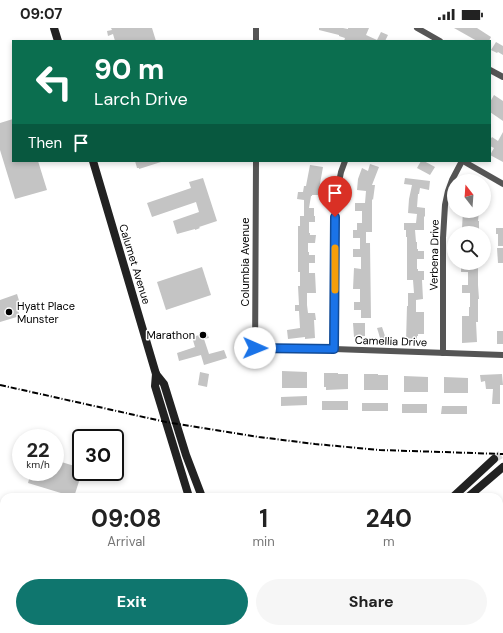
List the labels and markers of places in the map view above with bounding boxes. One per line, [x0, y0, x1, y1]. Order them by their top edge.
pin [318, 176, 352, 217]
place label: Hyatt Place Munster [17, 299, 75, 326]
marker: Hyatt Place Munster [4, 307, 14, 317]
place label: Marathon [146, 328, 195, 342]
marker: Marathon [198, 330, 208, 340]

